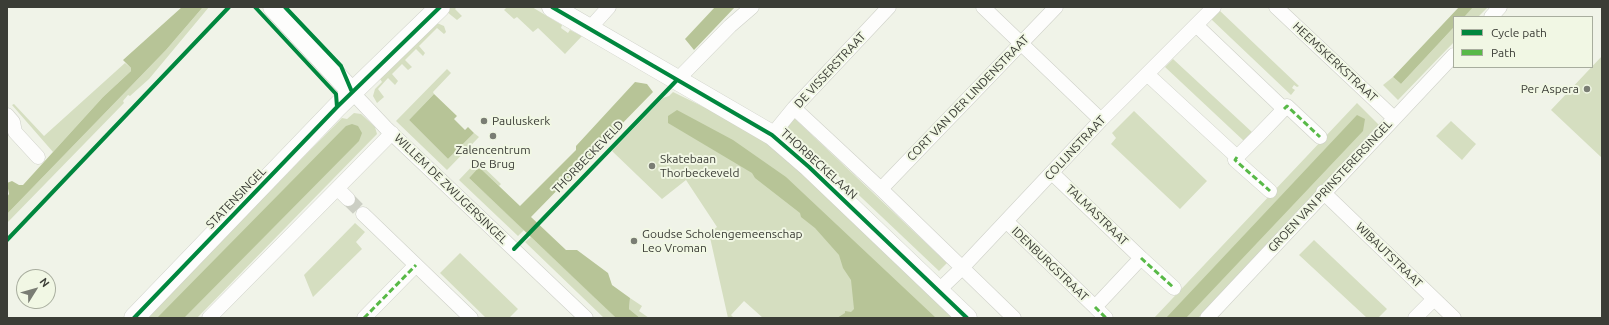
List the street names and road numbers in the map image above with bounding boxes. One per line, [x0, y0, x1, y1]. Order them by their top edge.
street label: HEEMSKERKSTRAAT [1290, 19, 1380, 105]
street label: DE VISSERSTRAAT [791, 29, 869, 111]
street label: CORT VAN DER LINDENSTRAAT [904, 32, 1032, 164]
street label: COLIJNSTRAAT [1041, 113, 1109, 183]
street label: THORBECKEVELD [549, 117, 627, 197]
street label: GROEN VAN PRINSTERERSINGEL [1265, 117, 1395, 255]
street label: THORBECKELAAN [778, 126, 860, 202]
street label: WILLEM DE ZWIJGERSINGEL [391, 131, 511, 247]
street label: STATENSINGEL [203, 164, 269, 232]
street label: TALMASTRAAT [1063, 182, 1131, 248]
street label: WIBAUTSTRAAT [1353, 220, 1425, 290]
street label: IDENBURGSTRAAT [1009, 224, 1091, 304]

